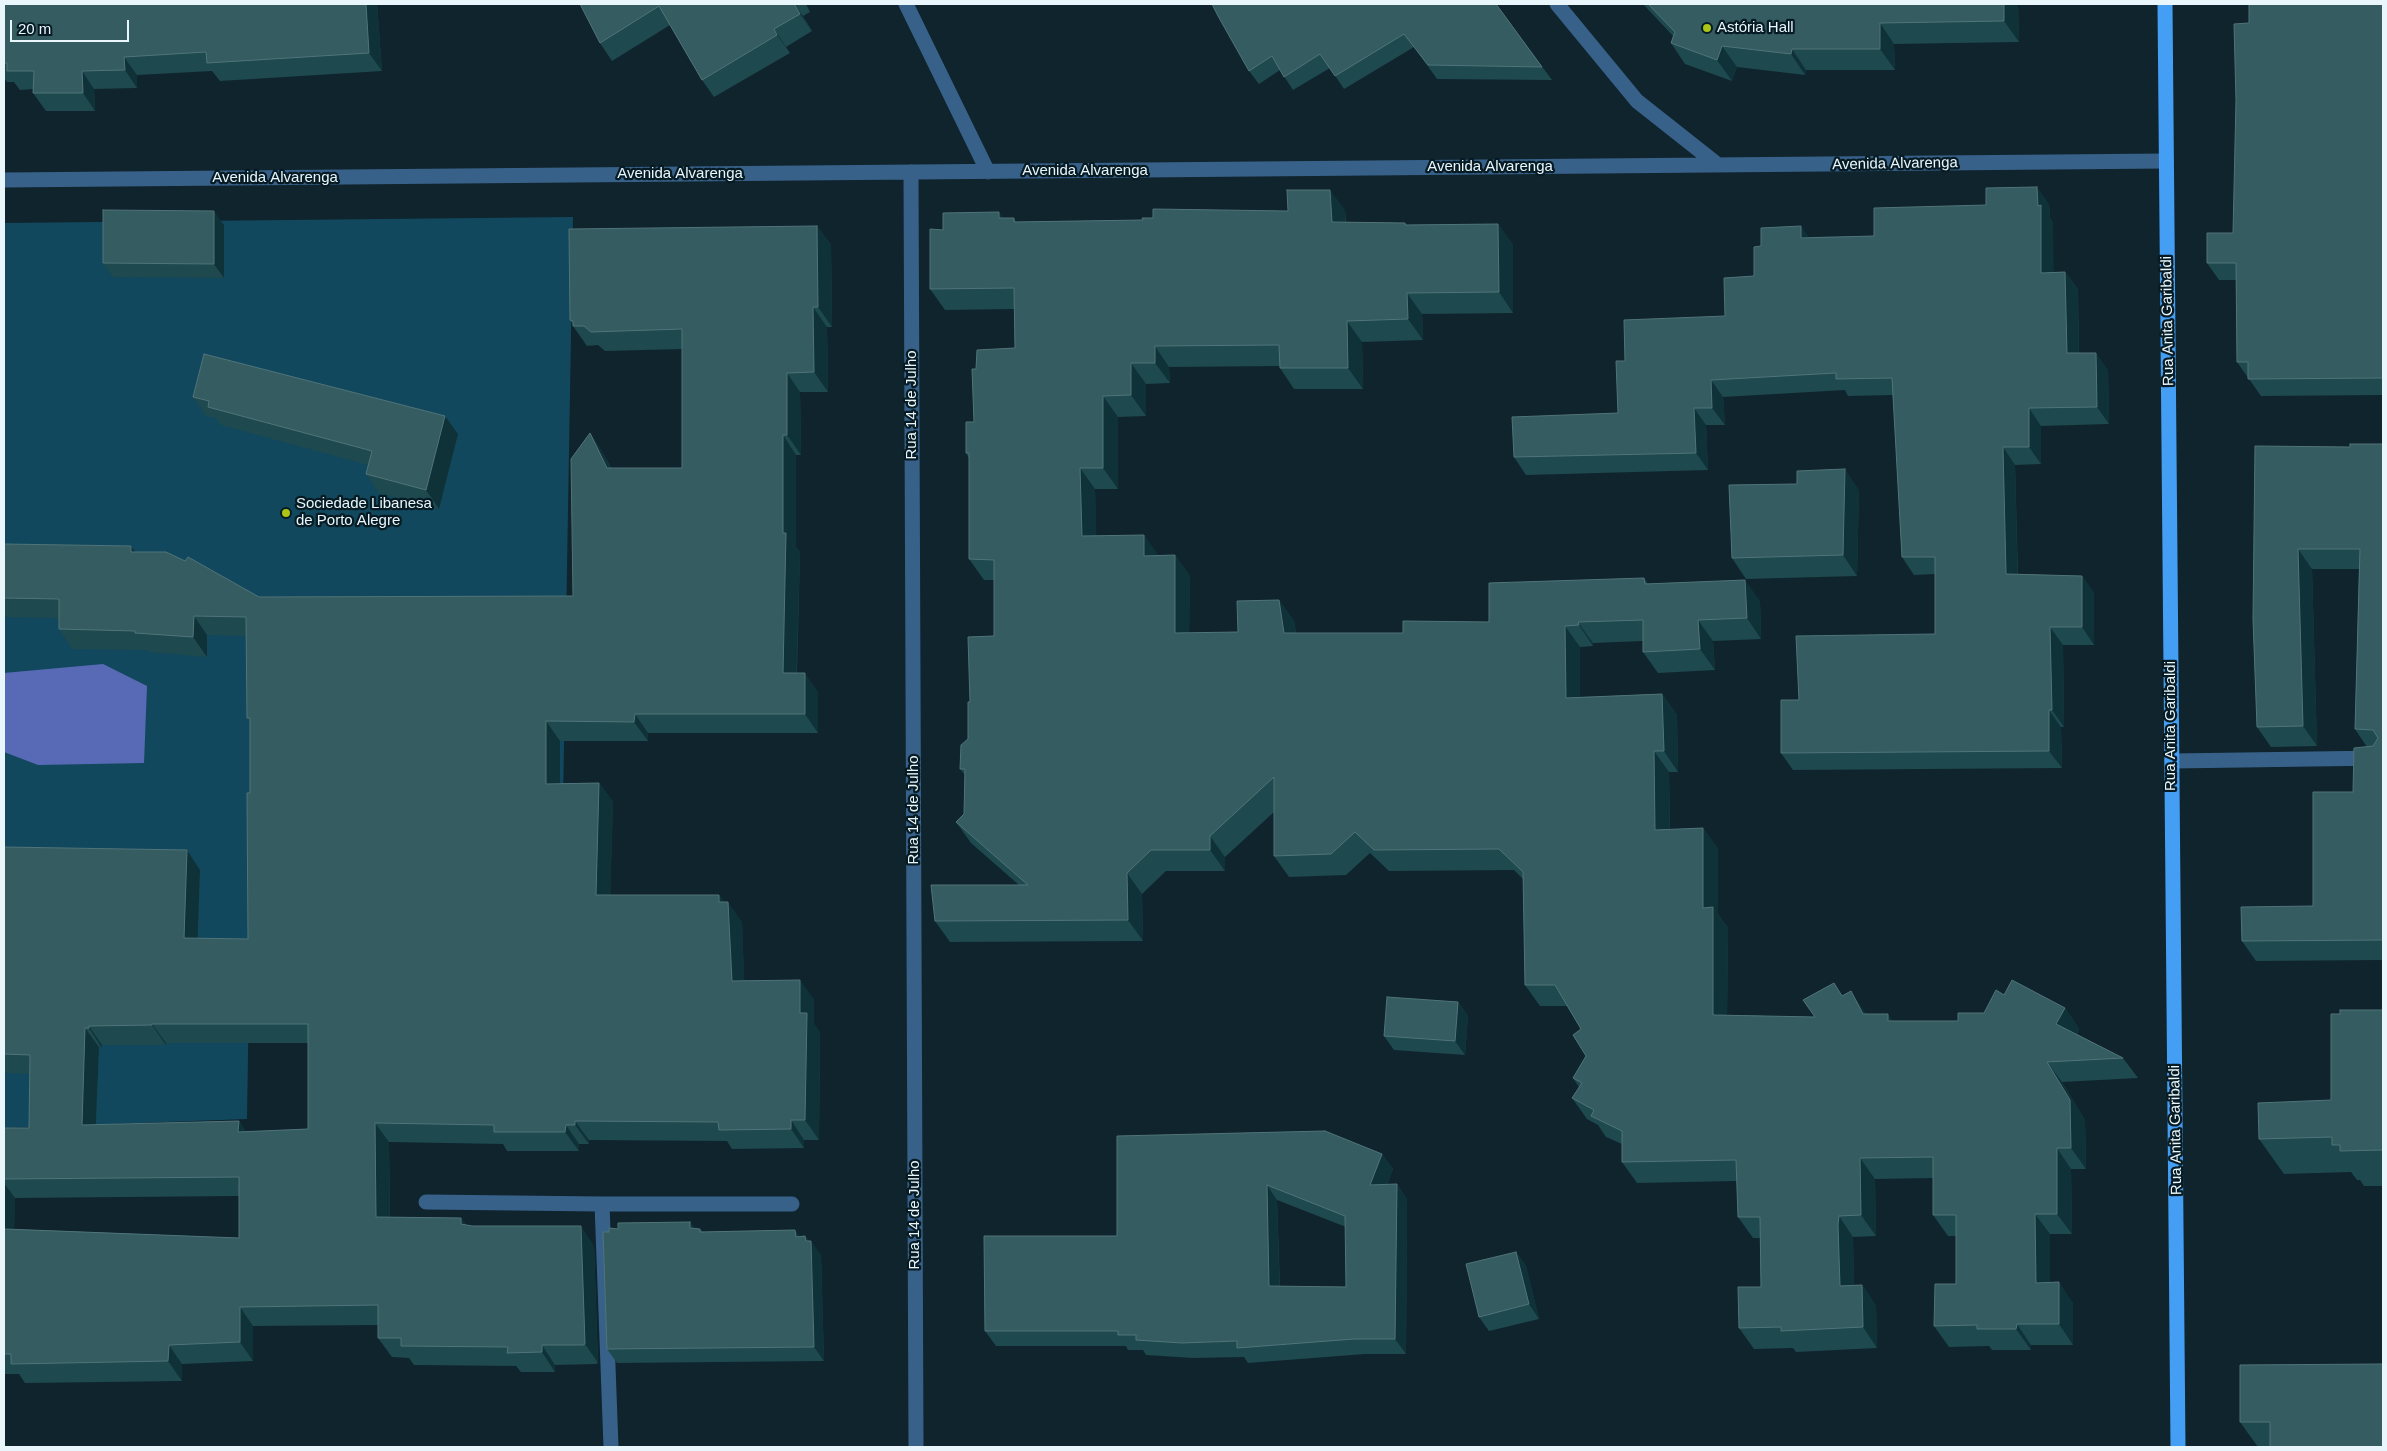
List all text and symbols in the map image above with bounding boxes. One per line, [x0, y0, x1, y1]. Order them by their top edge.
scale bar [12, 10, 131, 42]
place label: Astória Hall [1717, 19, 1794, 37]
text: 20 m [18, 20, 51, 37]
marker: Astória Hall [1701, 22, 1713, 34]
street label: Avenida Alvarenga [1832, 154, 1958, 174]
street label: Avenida Alvarenga [1427, 158, 1553, 176]
street label: Avenida Alvarenga [1022, 162, 1148, 180]
street label: Avenida Alvarenga [617, 165, 743, 183]
street label: Avenida Alvarenga [212, 169, 338, 187]
street label: Rua Anita Garibaldi [2158, 256, 2178, 386]
street label: Rua 14 de Julho [903, 350, 921, 460]
place label: Sociedade Libanesa de Porto Alegre [296, 495, 432, 530]
marker: Sociedade Libanesa de Porto Alegre [280, 507, 292, 519]
street label: Rua Anita Garibaldi [2162, 661, 2180, 791]
street label: Rua 14 de Julho [905, 755, 923, 865]
street label: Rua Anita Garibaldi [2166, 1065, 2186, 1195]
street label: Rua 14 de Julho [906, 1160, 924, 1270]

